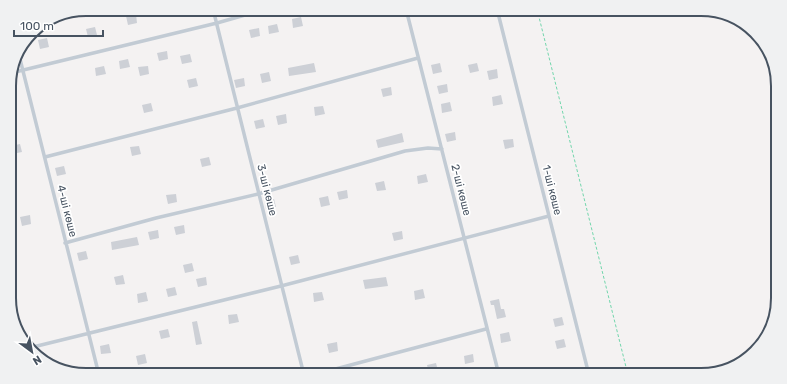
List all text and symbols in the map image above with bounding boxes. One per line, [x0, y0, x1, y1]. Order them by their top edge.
scale bar [14, 12, 103, 38]
text: 100 m [20, 19, 54, 33]
street label: 3-ші көше [254, 163, 280, 217]
street label: 2-ші көше [448, 163, 474, 217]
street label: 1-ші көше [540, 164, 564, 216]
street label: 4-ші көше [54, 184, 80, 238]
north arrow [12, 332, 52, 372]
text: N [30, 352, 44, 368]

